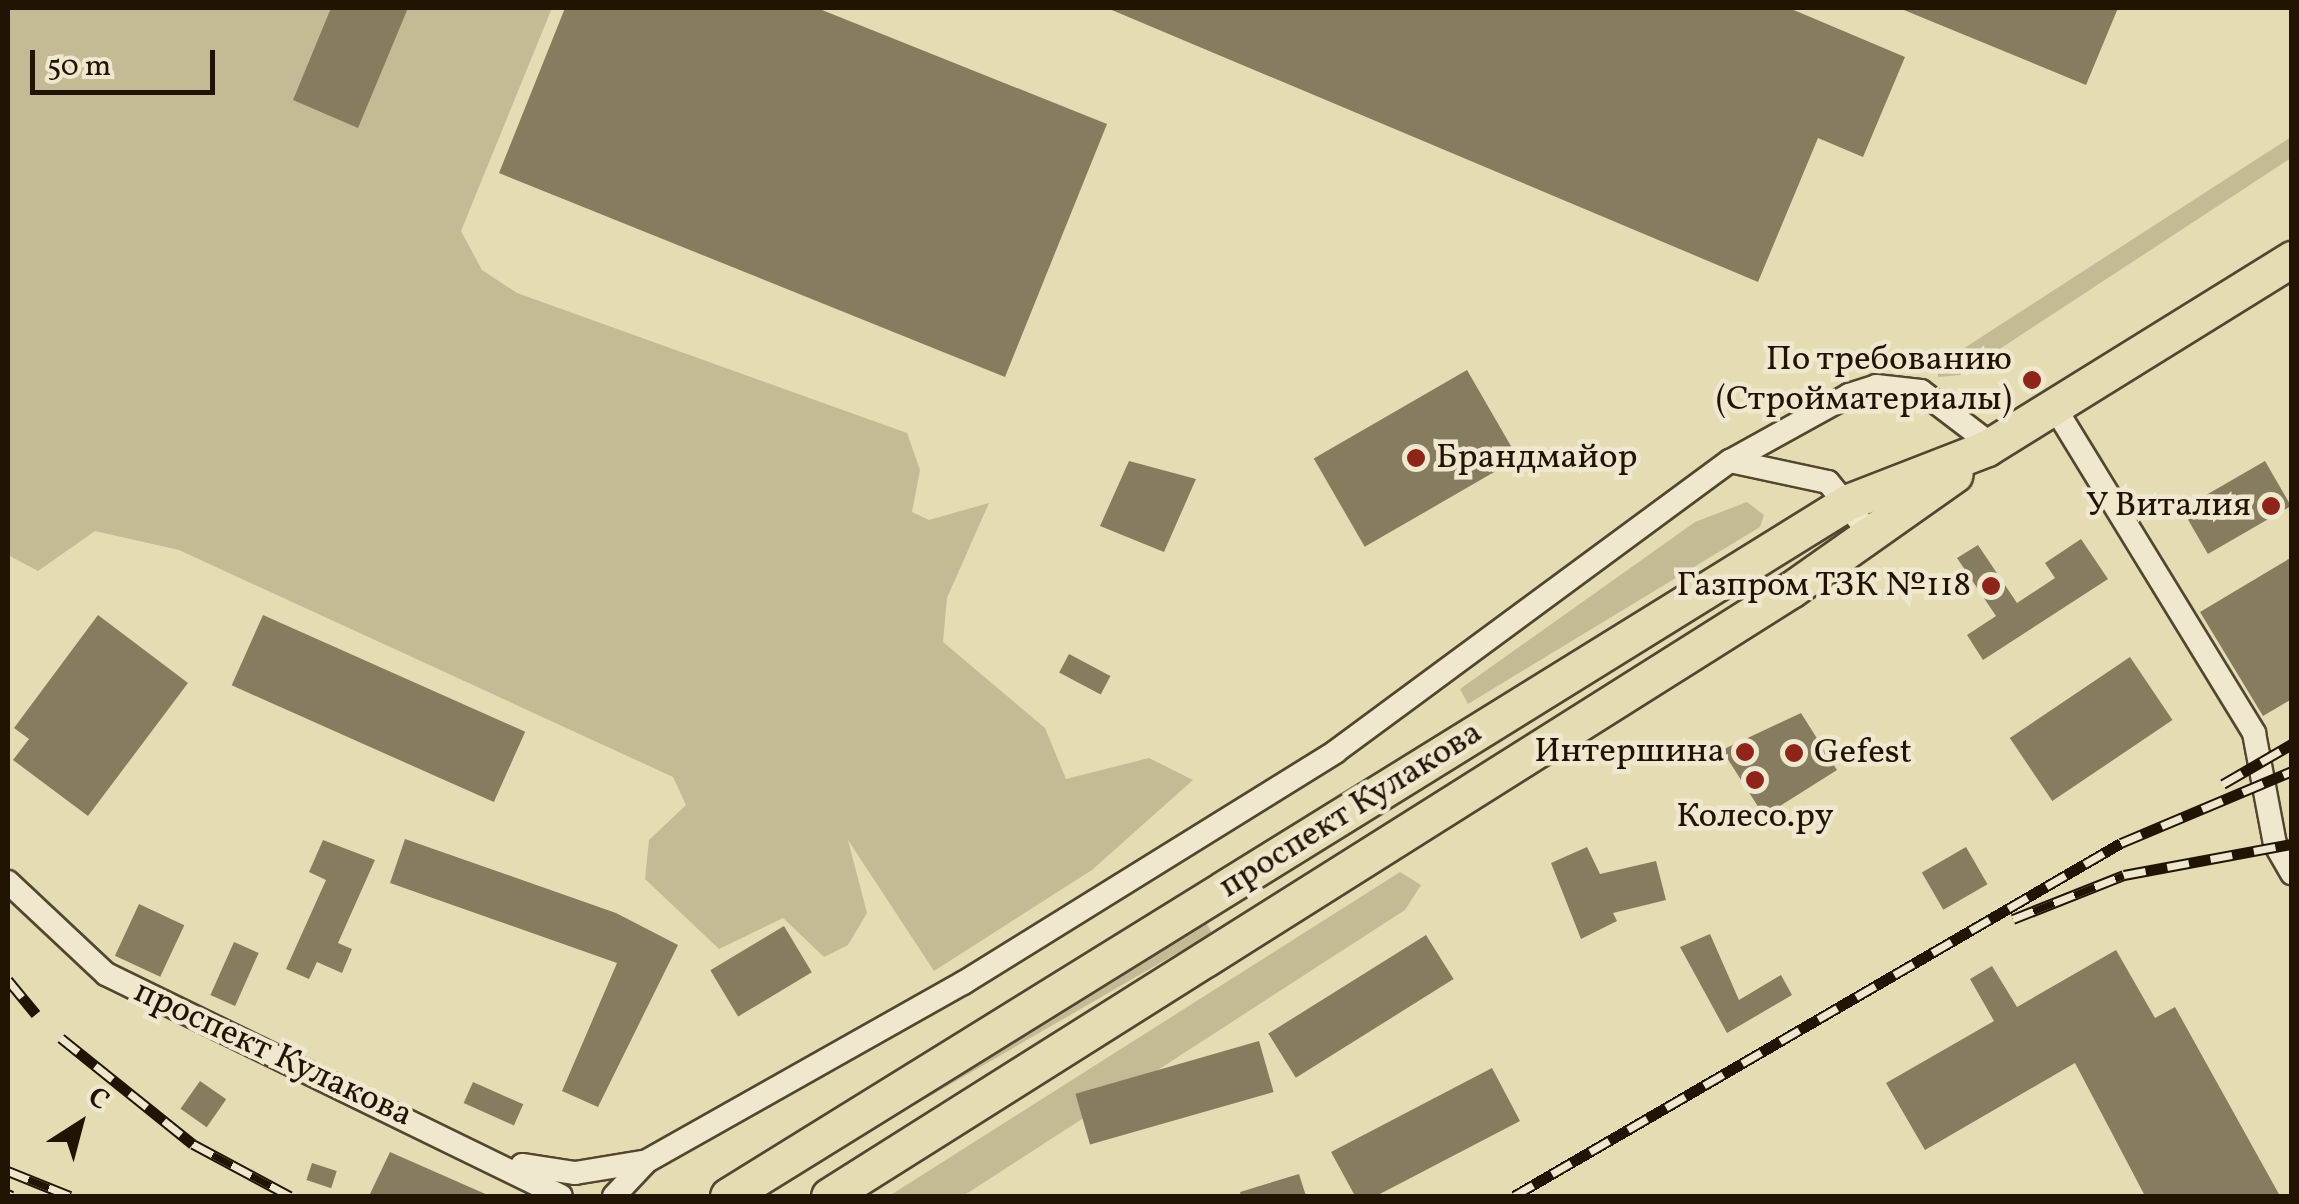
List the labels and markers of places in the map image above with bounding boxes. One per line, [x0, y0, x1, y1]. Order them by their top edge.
place label: По требованию (Стройматериалы) [1716, 339, 2012, 421]
marker: По требованию (Стройматериалы) [2021, 369, 2043, 391]
place label: Брандмайор [1436, 437, 1638, 479]
marker: Брандмайор [1405, 447, 1427, 469]
place label: У Виталия [2085, 485, 2251, 527]
marker: У Виталия [2260, 495, 2282, 517]
place label: Газпром ТЗК №118 [1675, 565, 1971, 607]
marker: Газпром ТЗК №118 [1980, 575, 2002, 597]
place label: Интершина [1534, 731, 1725, 773]
place label: Gefest [1814, 732, 1912, 774]
marker: Интершина [1734, 741, 1756, 763]
marker: Gefest [1783, 742, 1805, 764]
marker: Колесо.ру [1744, 769, 1766, 791]
place label: Колесо.ру [1676, 796, 1834, 838]

